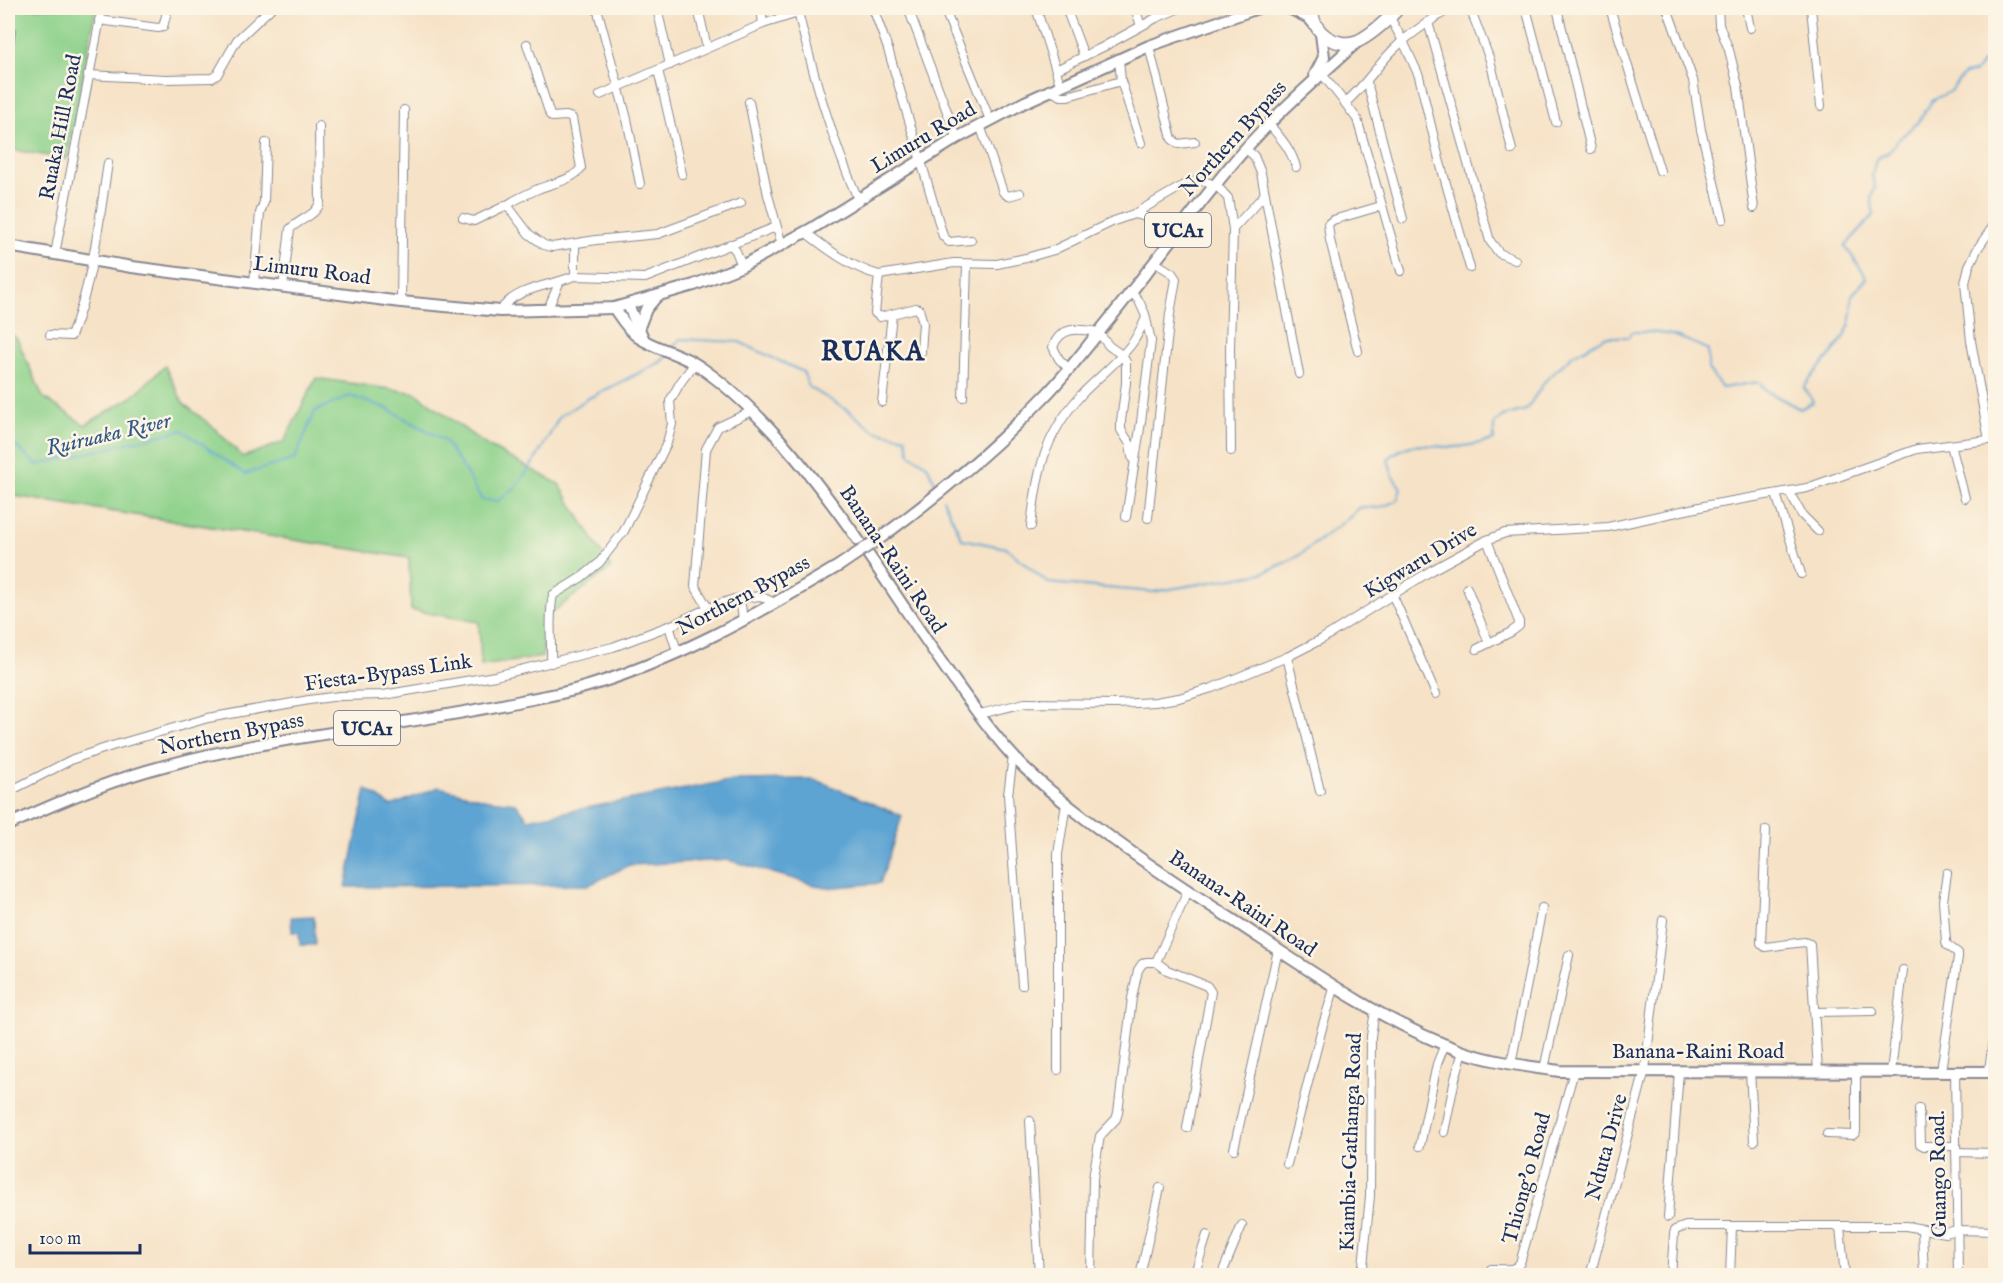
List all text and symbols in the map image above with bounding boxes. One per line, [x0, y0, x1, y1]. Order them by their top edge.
street label: Ruaka Hill Road [34, 51, 89, 202]
street label: Northern Bypass [1175, 75, 1293, 203]
street label: Limuru Road [866, 96, 982, 180]
road number: UCA1 [1145, 213, 1211, 247]
street label: Limuru Road [252, 251, 373, 292]
district label: RUAKA [821, 336, 926, 370]
water label: Ruiruaka River [43, 407, 175, 463]
street label: Banana-Raini Road [832, 481, 952, 640]
street label: Kigwaru Drive [1359, 517, 1483, 606]
street label: Northern Bypass [672, 550, 815, 643]
street label: Fiesta-Bypass Link [303, 648, 474, 699]
street label: Northern Bypass [156, 707, 306, 762]
road number: UCA1 [334, 711, 400, 745]
street label: Banana-Raini Road [1163, 845, 1322, 964]
street label: Kiambia-Gathanga Road [1334, 1032, 1369, 1252]
street label: Banana-Raini Road [1612, 1039, 1785, 1066]
street label: Nduta Drive [1580, 1091, 1635, 1204]
street label: Thiong'o Road [1497, 1109, 1558, 1247]
street label: Guango Road. [1925, 1110, 1954, 1238]
scale bar [30, 1217, 140, 1255]
text: 100 m [39, 1228, 81, 1251]

